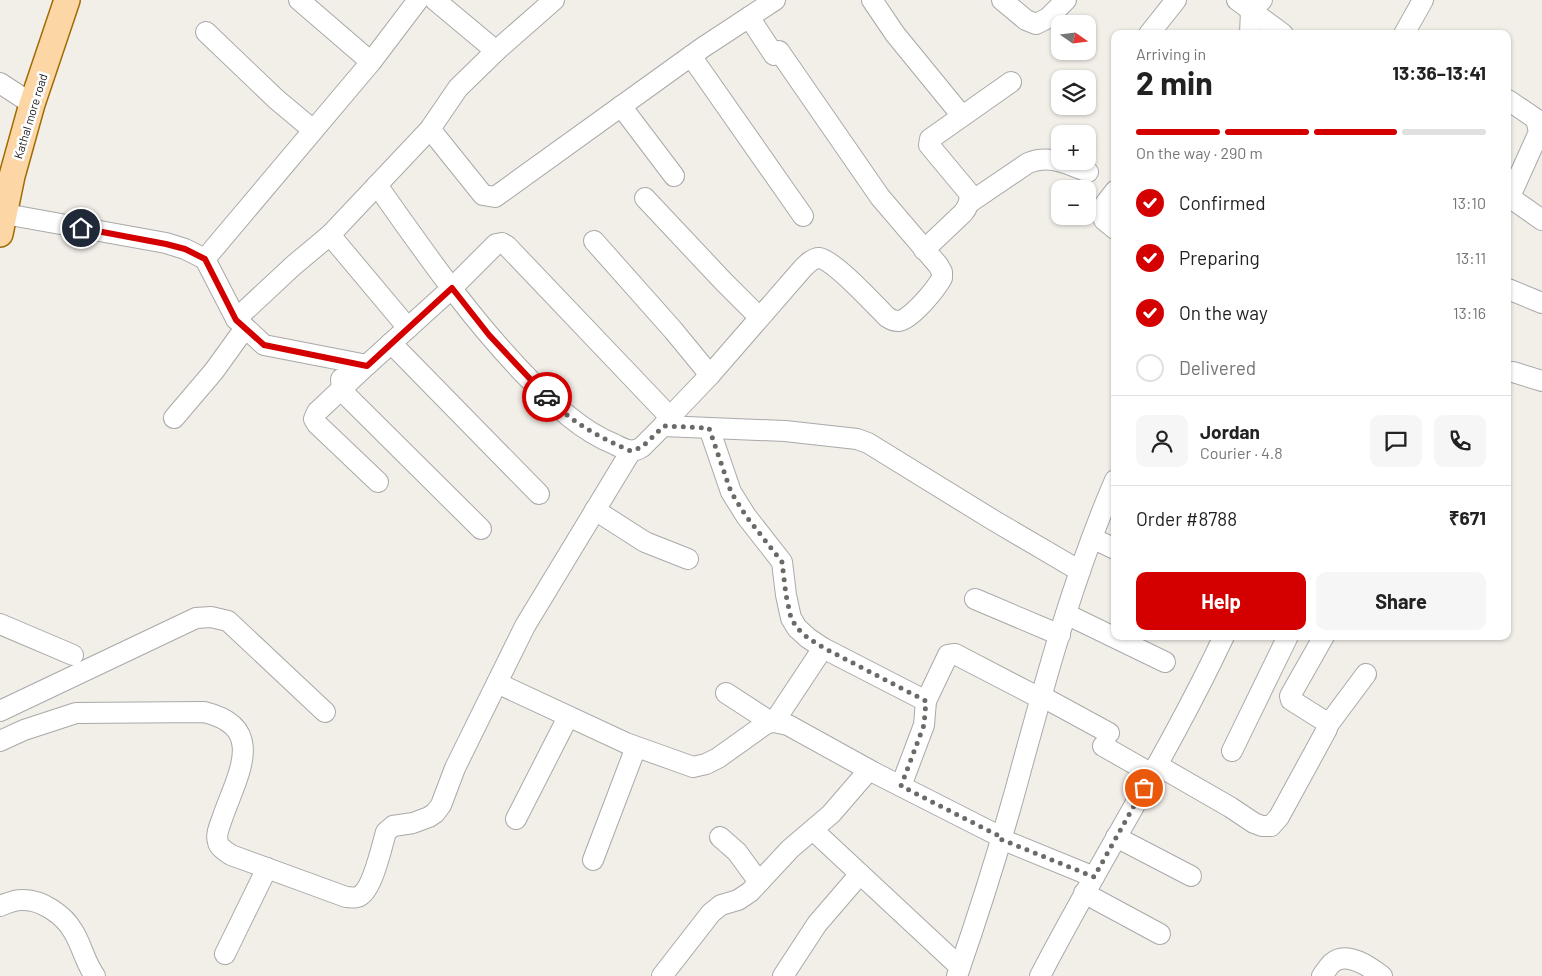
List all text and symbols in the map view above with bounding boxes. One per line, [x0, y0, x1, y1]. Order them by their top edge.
north arrow [1051, 15, 1096, 60]
map controls [1051, 15, 1096, 225]
text: Arriving in [1136, 44, 1206, 63]
text: 13:36–13:41 [1392, 61, 1486, 84]
text: 2 min [1136, 63, 1213, 101]
button: layers [1051, 70, 1096, 115]
street label: Kathal more road [10, 72, 50, 160]
button: + [1051, 125, 1096, 170]
text: On the way · 290 m [1136, 143, 1263, 162]
button: − [1051, 180, 1096, 225]
icon: check [1136, 189, 1164, 217]
text: Confirmed [1179, 191, 1266, 214]
text: 13:10 [1452, 193, 1486, 212]
pin [60, 207, 102, 249]
icon: home [67, 214, 95, 242]
icon: check [1136, 244, 1164, 272]
text: Preparing [1179, 246, 1260, 269]
text: 13:11 [1455, 248, 1486, 267]
icon: check [1136, 299, 1164, 327]
text: On the way [1179, 301, 1268, 324]
text: 13:16 [1453, 303, 1486, 322]
text: Delivered [1179, 356, 1256, 379]
courier [522, 372, 572, 422]
icon: car [533, 383, 561, 411]
button: person [1136, 415, 1188, 467]
button: chat [1370, 415, 1422, 467]
button: phone [1434, 415, 1486, 467]
text: Jordan [1200, 420, 1260, 443]
text: Courier · 4.8 [1200, 443, 1283, 462]
text: ₹671 [1449, 506, 1486, 529]
text: Order #8788 [1136, 507, 1237, 530]
button: Help [1136, 572, 1306, 630]
button: Share [1316, 572, 1486, 630]
pin [1123, 767, 1165, 809]
icon: bag [1130, 774, 1158, 802]

